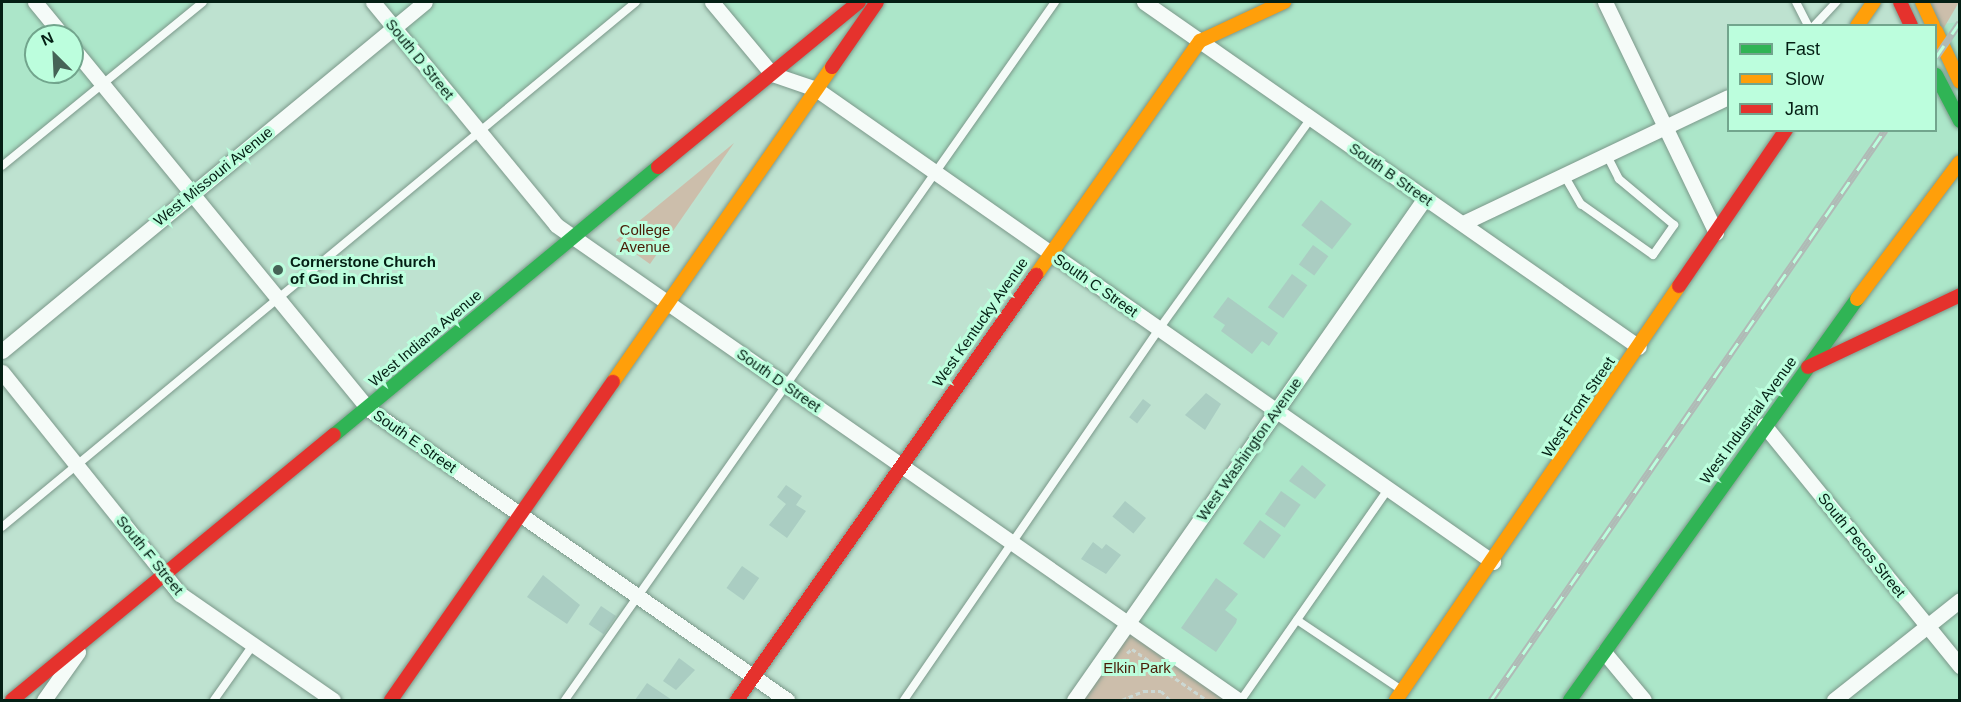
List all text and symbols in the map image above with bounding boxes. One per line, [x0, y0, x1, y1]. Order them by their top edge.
street label: South D Street [382, 15, 458, 103]
north arrow [24, 24, 84, 84]
legend [1727, 24, 1937, 132]
text: N [39, 29, 56, 49]
text: Fast [1785, 39, 1820, 59]
text: Slow [1785, 69, 1824, 89]
text: Jam [1785, 99, 1819, 119]
street label: West Missouri Avenue [150, 122, 276, 230]
street label: South B Street [1346, 139, 1436, 209]
park label: College Avenue [620, 220, 670, 255]
street label: South C Street [1051, 249, 1141, 321]
place label: Cornerstone Church of God in Christ [290, 252, 436, 287]
street label: West Kentucky Avenue [928, 254, 1032, 390]
marker: Cornerstone Church of God in Christ [271, 263, 285, 277]
street label: West Indiana Avenue [365, 285, 485, 391]
street label: South D Street [734, 344, 824, 416]
street label: West Front Street [1538, 353, 1618, 461]
street label: West Industrial Avenue [1696, 353, 1800, 487]
street label: West Washington Avenue [1192, 374, 1306, 524]
street label: South E Street [370, 406, 460, 476]
street label: South Pecos Street [1814, 489, 1910, 601]
street label: South F Street [113, 512, 187, 598]
park label: Elkin Park [1103, 659, 1171, 677]

